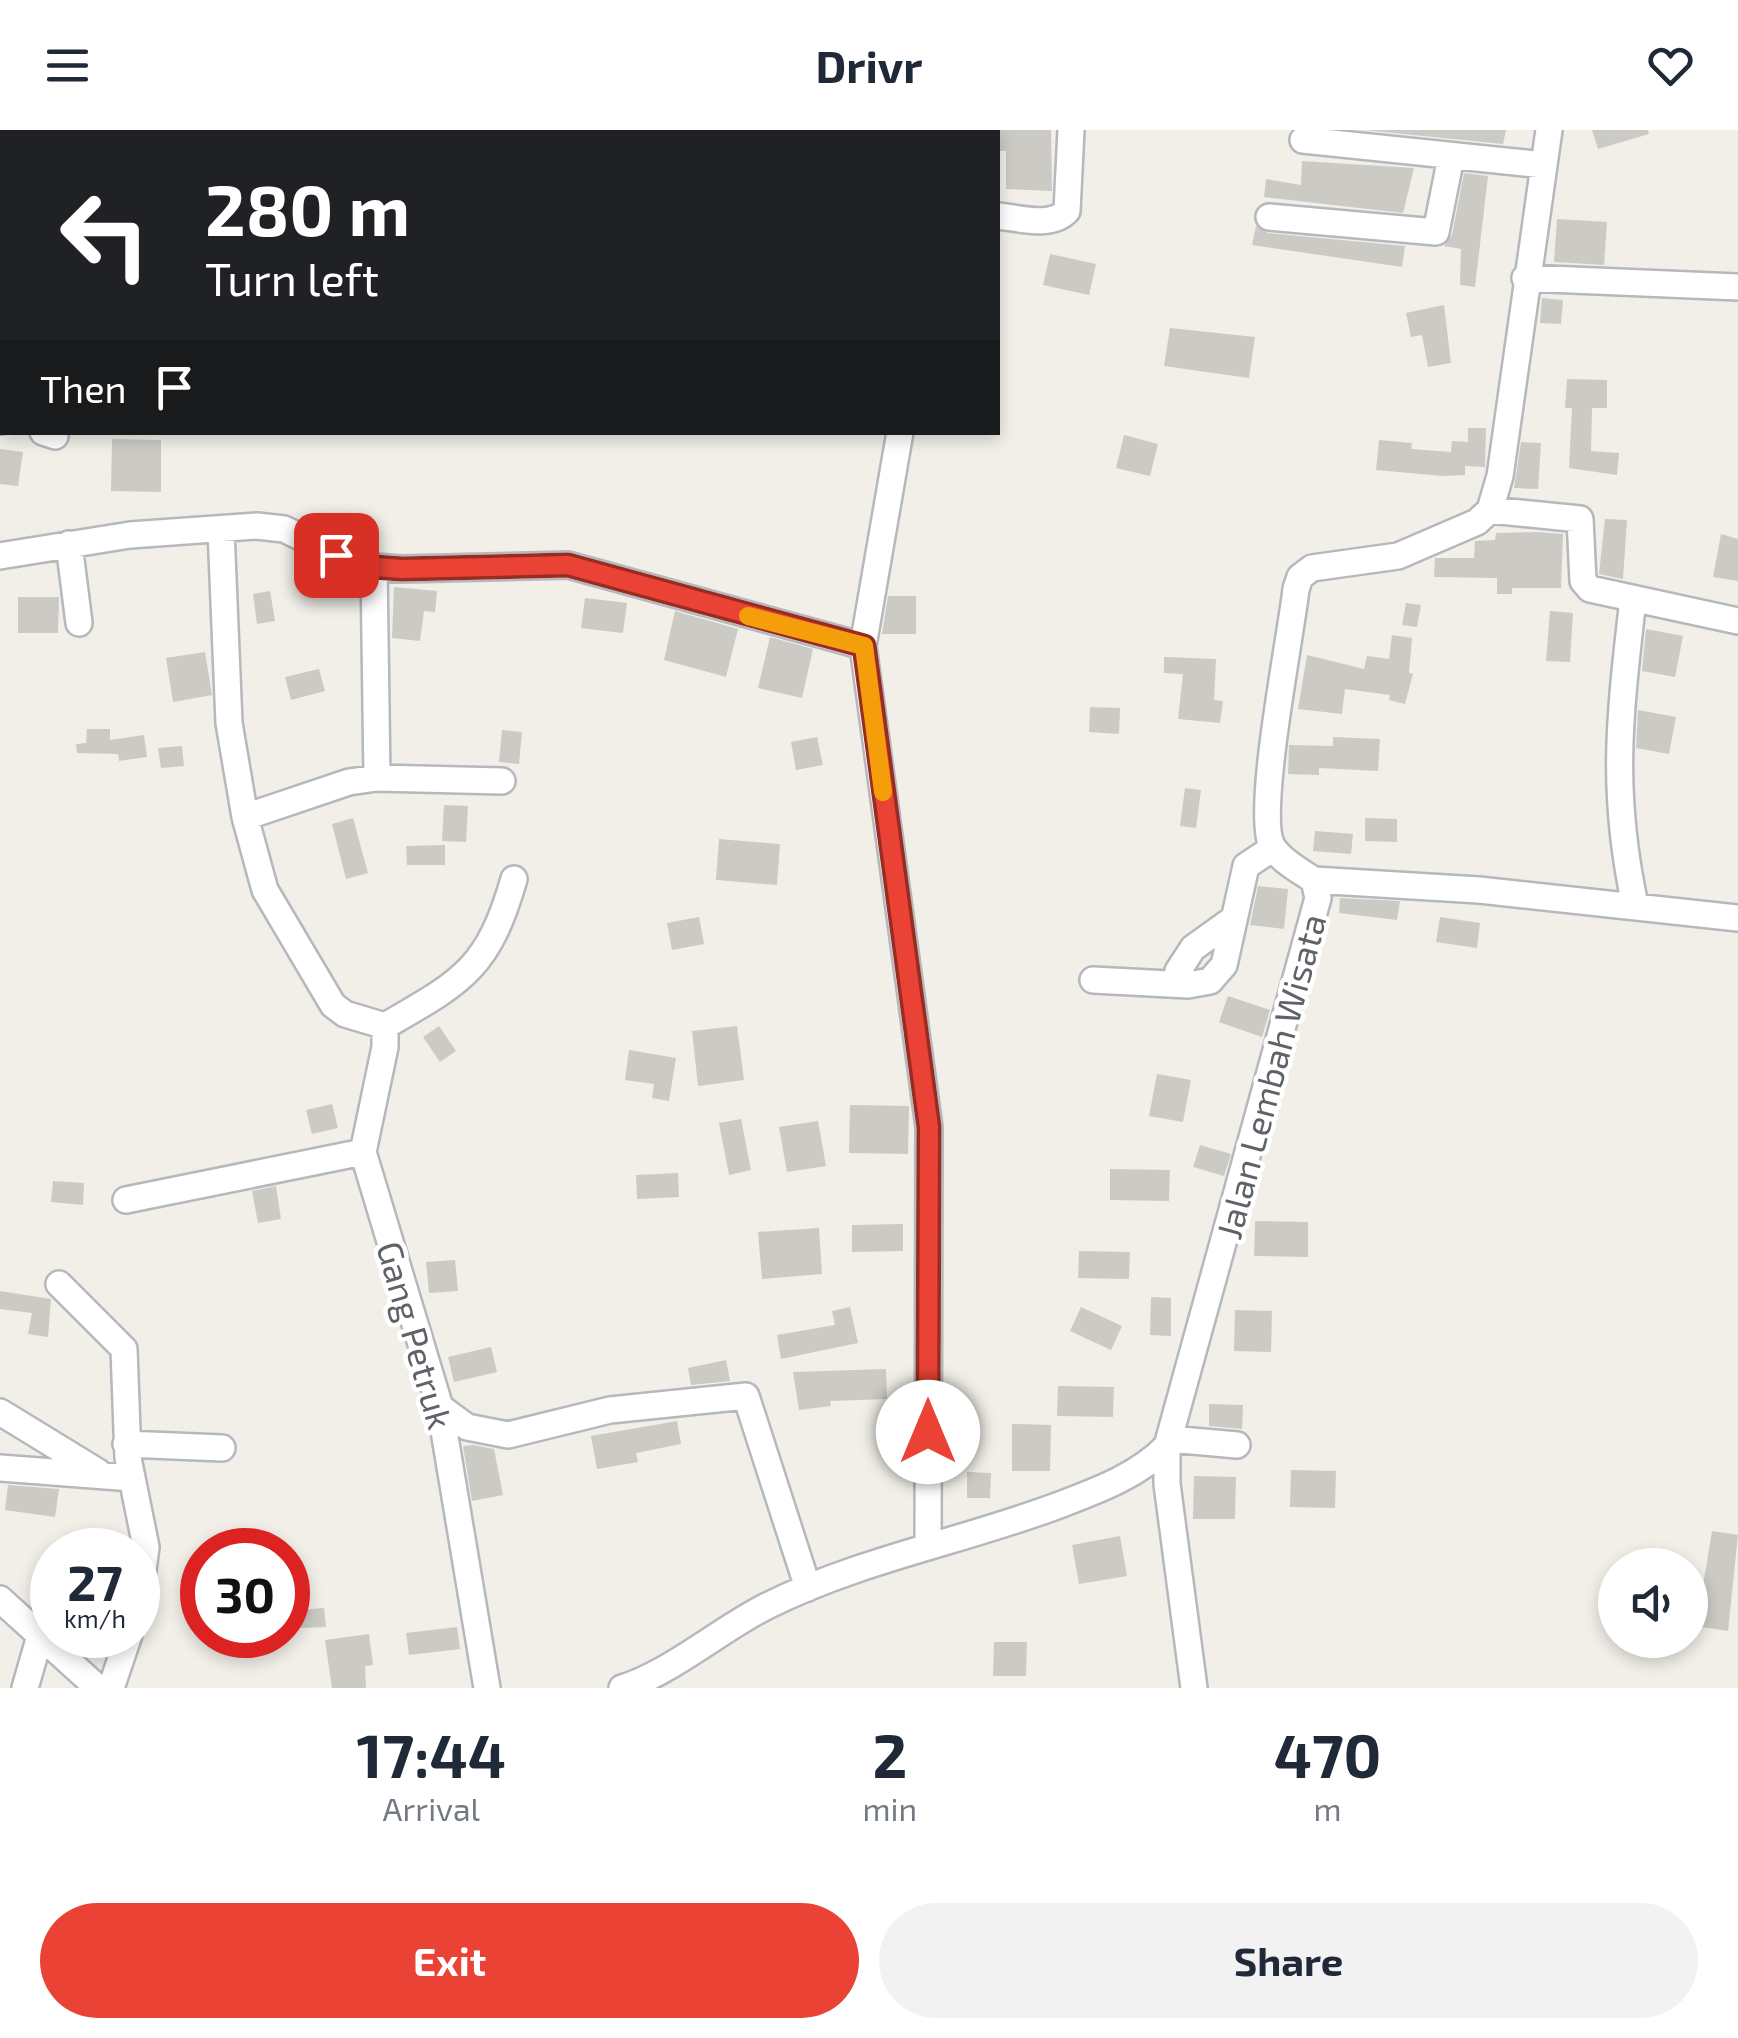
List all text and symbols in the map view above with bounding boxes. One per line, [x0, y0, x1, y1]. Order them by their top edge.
icon: menu [40, 38, 95, 93]
text: Drivr [815, 38, 923, 92]
icon: heart [1643, 38, 1698, 93]
text: 280 m [205, 166, 410, 250]
icon: left [40, 170, 170, 300]
text: Turn left [205, 251, 379, 305]
icon: arrive [147, 360, 202, 415]
text: Then [40, 365, 127, 411]
pin [294, 513, 379, 598]
icon: arrive [309, 528, 364, 583]
street label: Jalan Lembah Wisata [1206, 909, 1334, 1243]
street label: Gang Petruk [369, 1236, 463, 1434]
position arrow [876, 1380, 980, 1484]
speed limit sign: 30 [180, 1528, 310, 1658]
map controls [1598, 1548, 1708, 1658]
button: sound [1598, 1548, 1708, 1658]
text: 27 [67, 1551, 123, 1611]
text: km/h [64, 1603, 126, 1633]
text: 17:44 [357, 1718, 506, 1790]
text: 2 [872, 1718, 907, 1790]
text: 470 [1274, 1718, 1381, 1790]
text: Arrival [383, 1789, 480, 1827]
text: min [863, 1789, 917, 1827]
text: m [1314, 1789, 1342, 1827]
button: Exit [40, 1903, 859, 2018]
button: Share [879, 1903, 1698, 2018]

